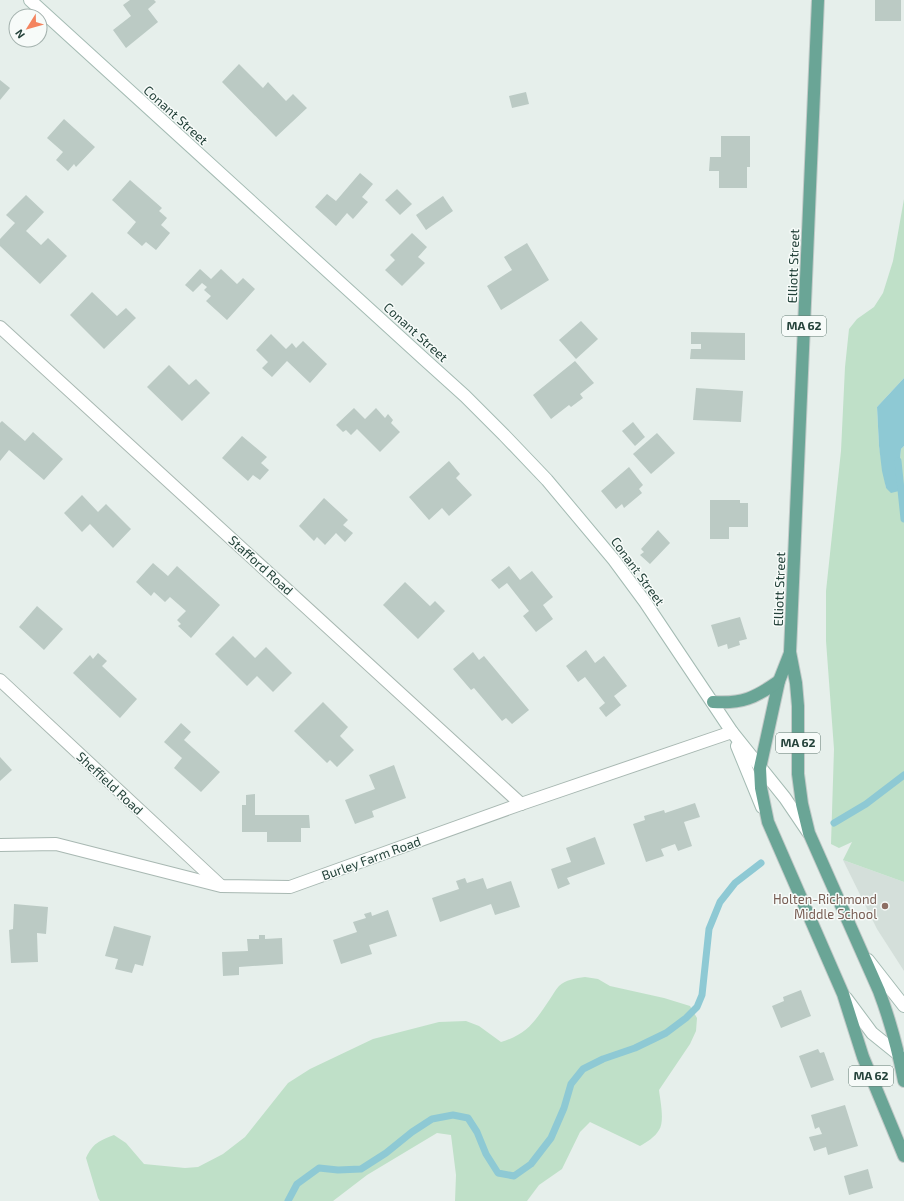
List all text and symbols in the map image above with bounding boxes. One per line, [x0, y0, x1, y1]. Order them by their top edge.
north arrow [8, 8, 48, 48]
text: N [12, 27, 27, 41]
street label: Conant Street [141, 82, 211, 148]
street label: Elliott Street [784, 228, 802, 304]
street label: Conant Street [381, 299, 451, 365]
road number: MA 62 [782, 316, 826, 336]
street label: Stafford Road [225, 532, 297, 598]
street label: Conant Street [608, 534, 668, 609]
street label: Elliott Street [770, 551, 788, 627]
road number: MA 62 [776, 733, 820, 753]
street label: Sheffield Road [73, 748, 147, 818]
street label: Burley Farm Road [319, 833, 423, 883]
place label: Holten-Richmond Middle School [773, 891, 877, 922]
marker: Holten-Richmond Middle School [880, 901, 890, 911]
road number: MA 62 [849, 1066, 893, 1086]

